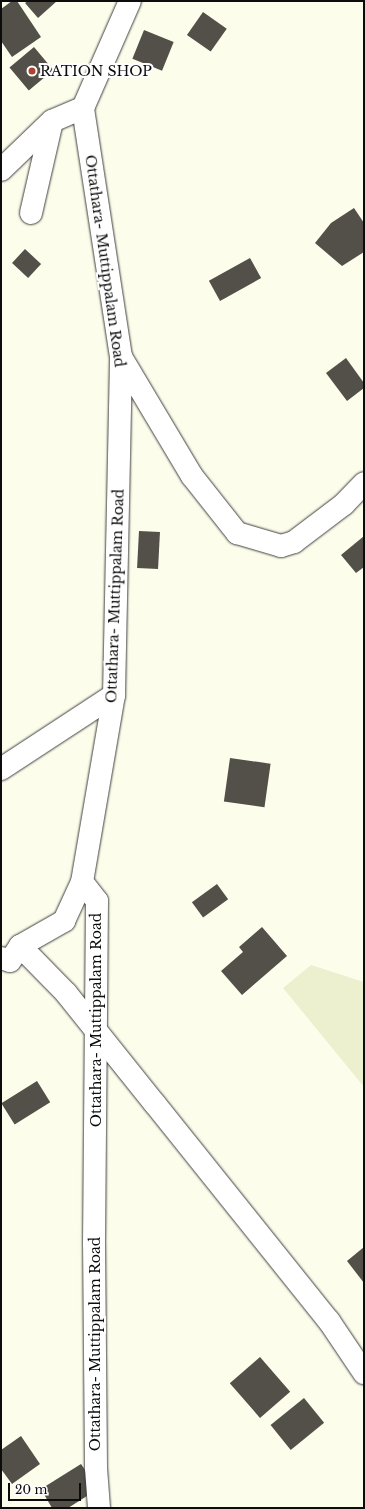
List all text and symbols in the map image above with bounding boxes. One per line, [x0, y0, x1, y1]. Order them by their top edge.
place label: RATION SHOP [40, 63, 152, 79]
marker: RATION SHOP [27, 66, 37, 76]
street label: Ottathara- Muttippalam Road [82, 154, 128, 368]
street label: Ottathara- Muttippalam Road [103, 489, 127, 703]
street label: Ottathara- Muttippalam Road [88, 913, 104, 1127]
street label: Ottathara- Muttippalam Road [87, 1237, 103, 1451]
scale bar [10, 1475, 83, 1501]
text: 20 m [15, 1482, 47, 1497]

